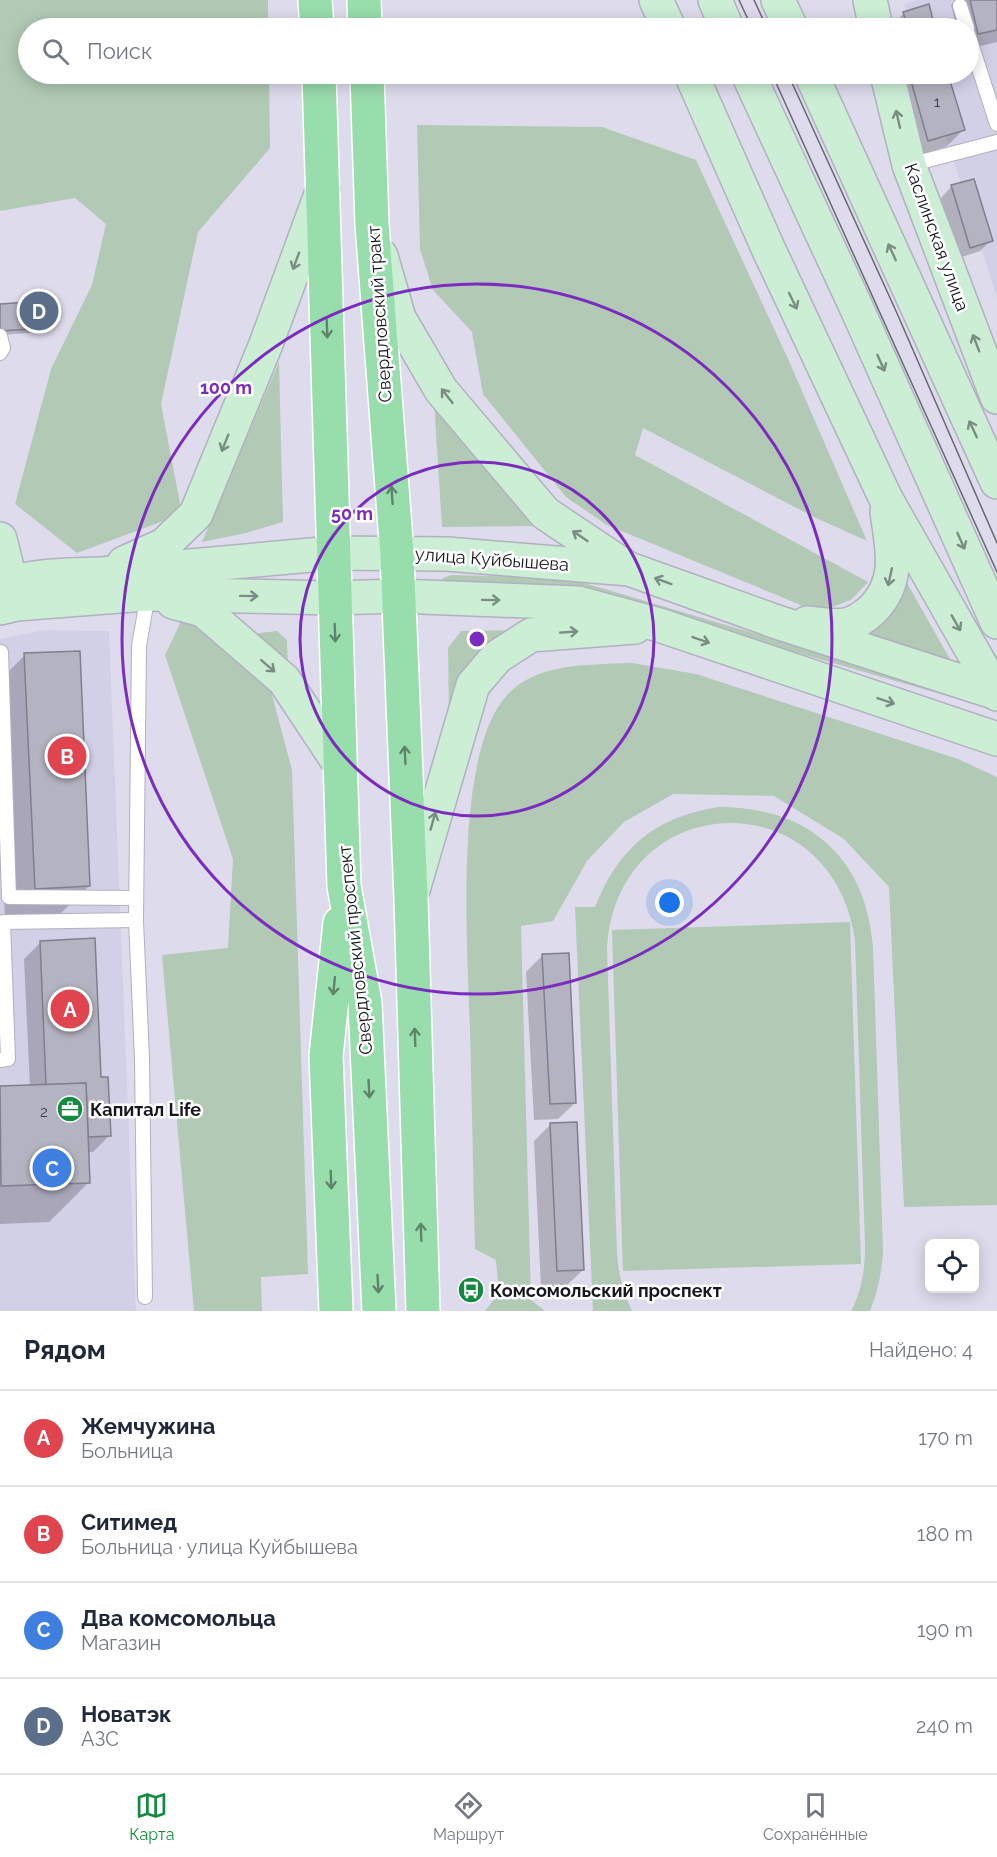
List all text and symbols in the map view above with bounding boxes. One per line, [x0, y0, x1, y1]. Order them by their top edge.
search box [18, 18, 979, 84]
icon: search [39, 35, 72, 68]
text: Поиск [87, 38, 152, 64]
house number: 1 [934, 93, 941, 111]
one-way arrow [892, 110, 904, 129]
street label: Каслинская улица [900, 160, 974, 314]
street label: Свердловский тракт [362, 224, 396, 403]
one-way arrow [885, 243, 897, 261]
one-way arrow [290, 251, 301, 270]
pin: D [20, 288, 58, 334]
one-way arrow [788, 291, 800, 309]
one-way arrow [322, 319, 333, 339]
one-way arrow [970, 334, 981, 353]
one-way arrow [876, 353, 887, 371]
text: 100 m [200, 377, 252, 398]
one-way arrow [440, 388, 453, 404]
one-way arrow [966, 421, 978, 439]
one-way arrow [219, 433, 230, 452]
one-way arrow [387, 486, 398, 506]
text: 50 m [331, 503, 373, 524]
one-way arrow [572, 530, 589, 542]
one-way arrow [956, 531, 967, 549]
street label: улица Куйбышева [414, 543, 570, 575]
one-way arrow [884, 567, 895, 587]
one-way arrow [654, 574, 673, 585]
one-way arrow [238, 590, 258, 602]
one-way arrow [480, 594, 500, 605]
one-way arrow [950, 614, 962, 631]
one-way arrow [330, 622, 341, 642]
one-way arrow [559, 627, 579, 638]
centre of rings [467, 629, 487, 649]
one-way arrow [691, 635, 710, 646]
one-way arrow [260, 659, 275, 673]
one-way arrow [876, 697, 895, 708]
pin: B [48, 734, 86, 778]
one-way arrow [399, 746, 410, 766]
one-way arrow [428, 812, 439, 831]
street label: Свердловский проспект [334, 844, 376, 1056]
your location [655, 888, 684, 917]
one-way arrow [328, 975, 339, 995]
pin: A [50, 986, 90, 1032]
one-way arrow [410, 1027, 421, 1047]
one-way arrow [363, 1079, 374, 1099]
office icon: Капитал Life [55, 1094, 85, 1124]
place label: Капитал Life [90, 1099, 201, 1120]
house number: 2 [40, 1103, 48, 1121]
pin: C [32, 1146, 72, 1190]
one-way arrow [325, 1170, 336, 1190]
one-way arrow [415, 1222, 427, 1242]
map controls [925, 1239, 979, 1293]
button: locate [925, 1239, 979, 1293]
one-way arrow [372, 1274, 383, 1294]
bus stop icon: Комсомольский проспект [456, 1275, 486, 1305]
place label: Комсомольский проспект [490, 1280, 722, 1301]
text: Рядом [24, 1335, 106, 1365]
text: Найдено: 4 [869, 1338, 973, 1362]
text: Жемчужина [81, 1413, 215, 1439]
text: A [37, 1426, 50, 1450]
text: 170 m [918, 1426, 973, 1450]
text: Больница [81, 1439, 173, 1463]
text: Ситимед [81, 1509, 177, 1535]
text: B [37, 1522, 50, 1546]
text: 180 m [917, 1522, 973, 1546]
text: Больница · улица Куйбышева [81, 1535, 358, 1559]
text: Два комсомольца [81, 1605, 276, 1631]
text: C [37, 1618, 50, 1642]
text: 190 m [917, 1618, 973, 1642]
text: Магазин [81, 1631, 161, 1655]
text: Новатэк [81, 1701, 172, 1727]
text: D [36, 1714, 51, 1738]
text: 240 m [916, 1714, 973, 1738]
text: АЗС [81, 1727, 119, 1751]
tab: Карта [129, 1789, 174, 1844]
tab: Маршрут [433, 1789, 504, 1844]
tab: Сохранённые [763, 1789, 868, 1844]

